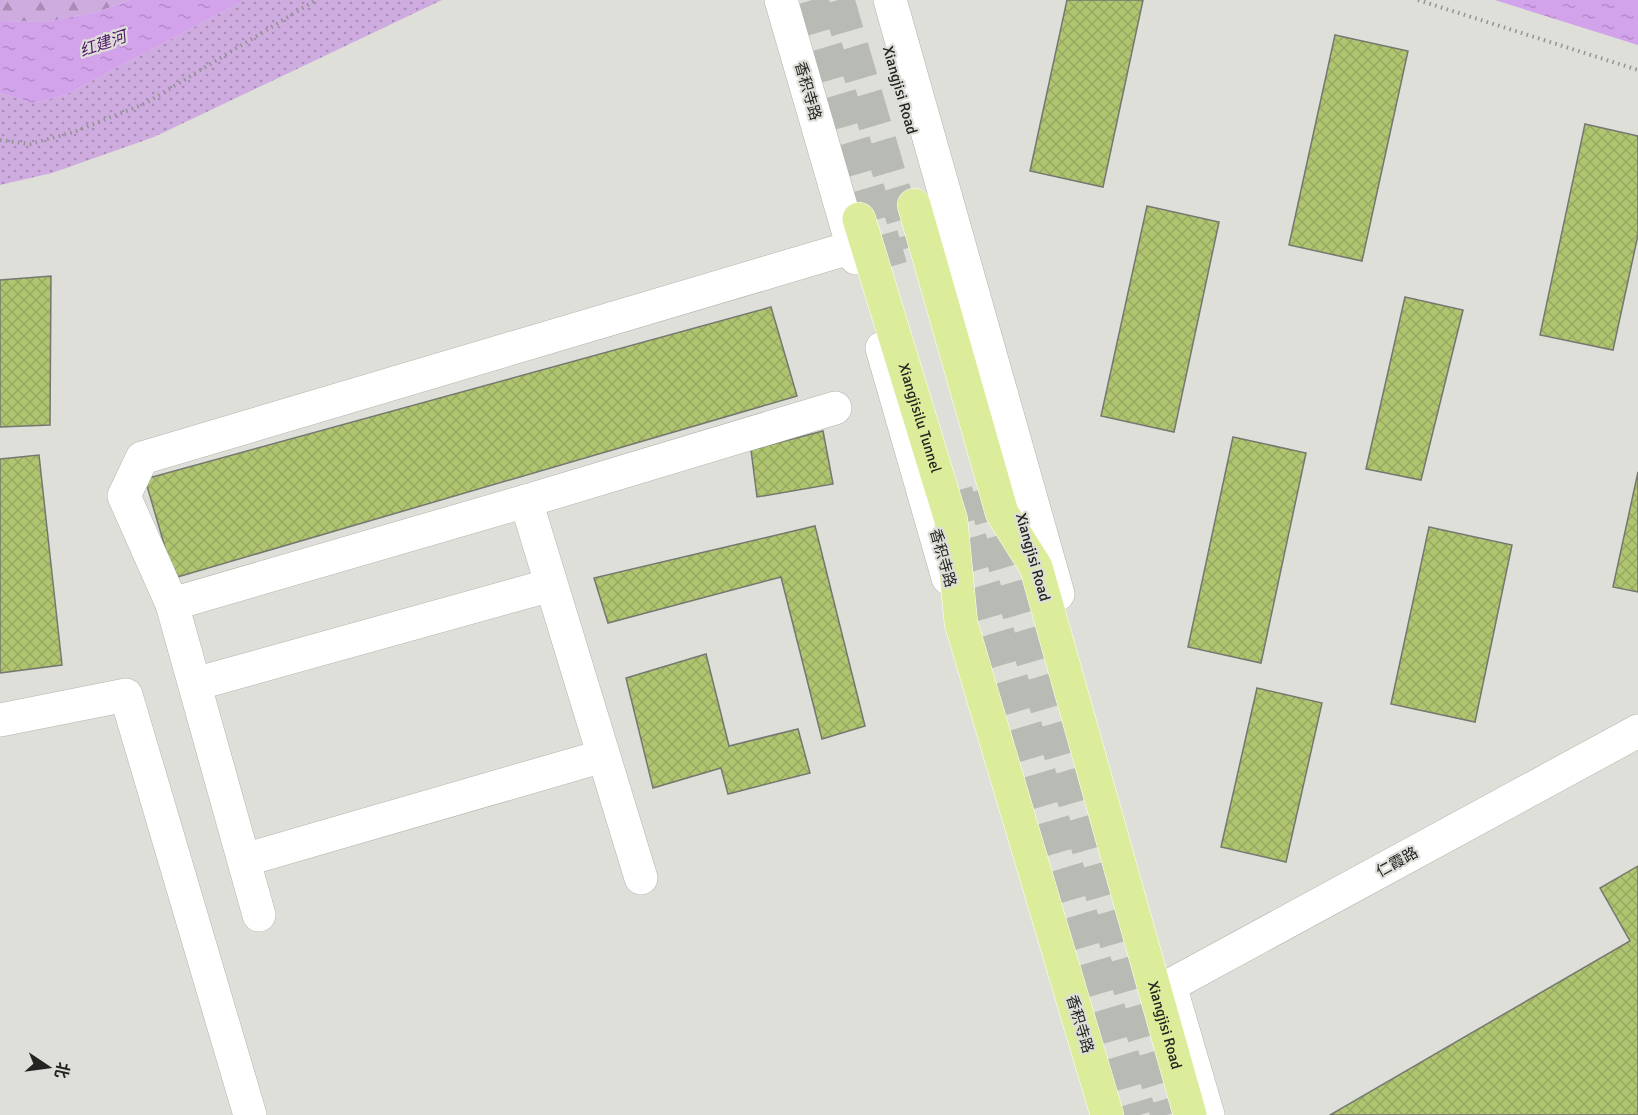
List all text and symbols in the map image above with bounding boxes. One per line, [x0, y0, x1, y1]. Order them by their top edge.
water label: 红建河 [77, 26, 132, 61]
street label: Xiangjisi Road [879, 44, 921, 136]
street label: 香积寺路 [791, 60, 825, 122]
street label: Xiangjisilu Tunnel [895, 361, 945, 475]
street label: Xiangjisi Road [1012, 511, 1054, 603]
street label: 香积寺路 [926, 527, 960, 589]
street label: 仁霞路 [1373, 843, 1421, 881]
street label: Xiangjisi Road [1144, 979, 1186, 1071]
street label: 香积寺路 [1063, 993, 1097, 1055]
north arrow [18, 1037, 78, 1097]
text: 北 [50, 1060, 73, 1080]

